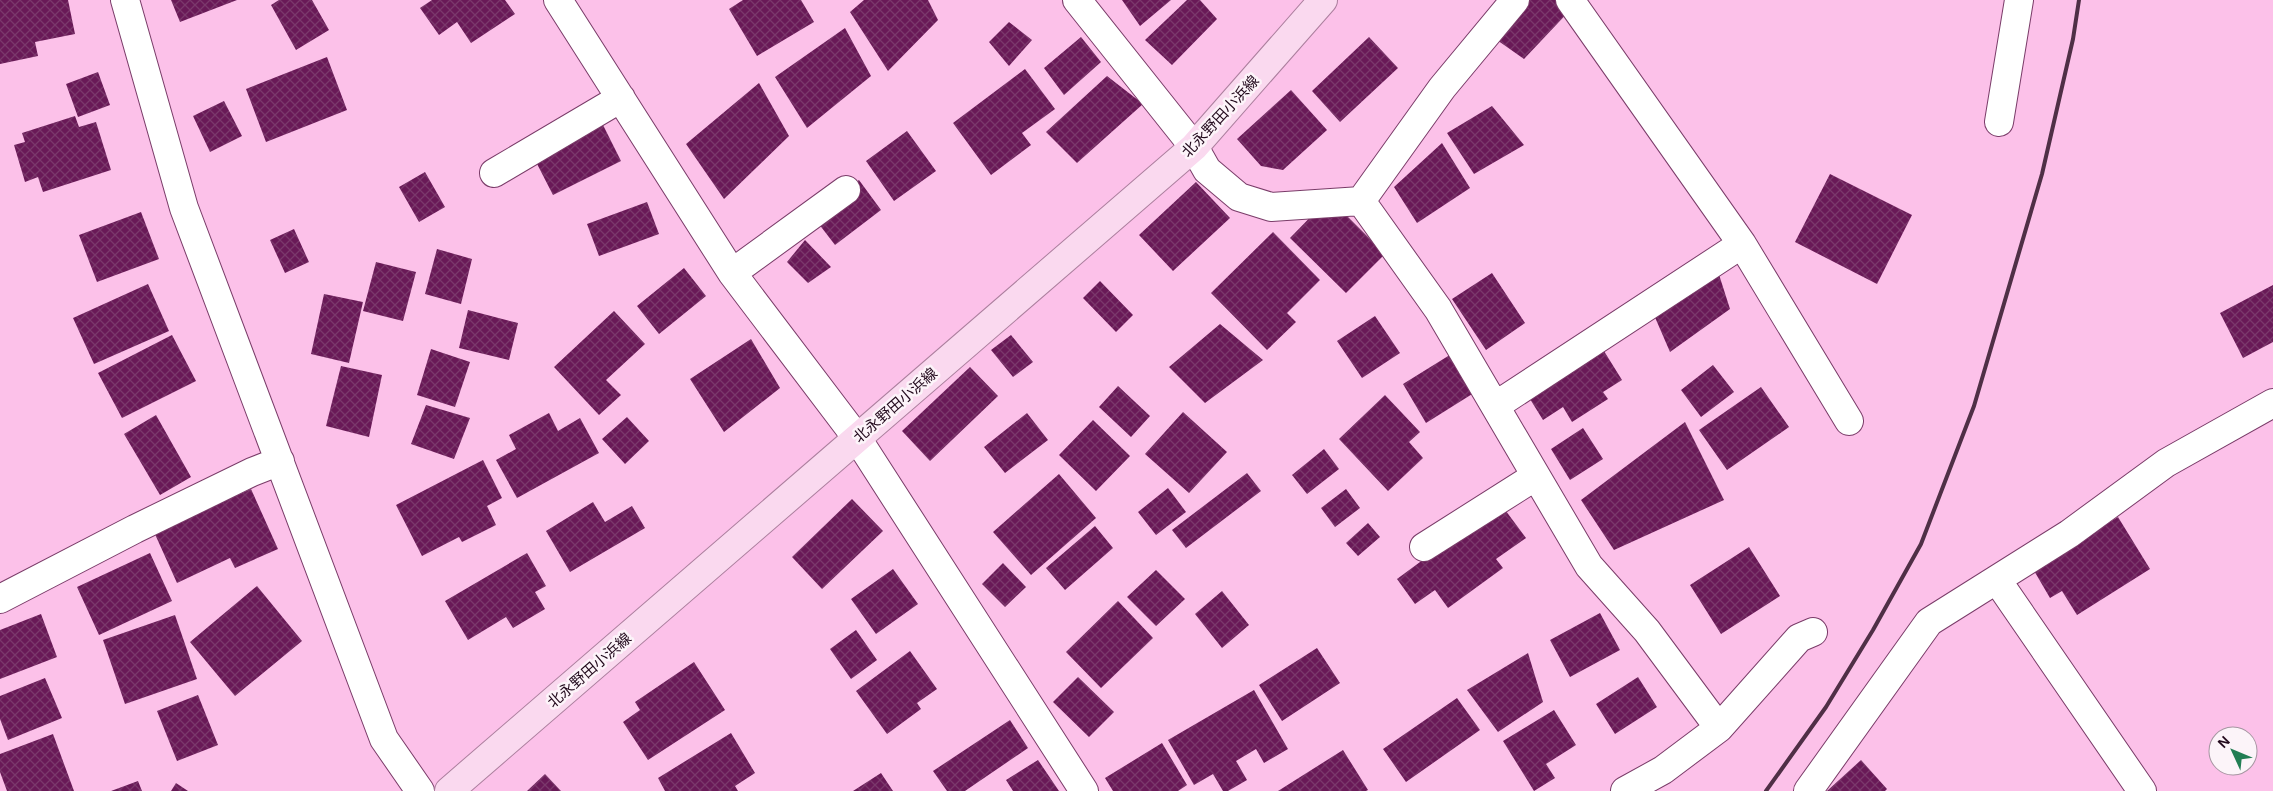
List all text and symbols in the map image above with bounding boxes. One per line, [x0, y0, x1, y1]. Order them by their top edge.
street label: 北永野田小浜線 [1178, 72, 1262, 160]
street label: 北永野田小浜線 [850, 364, 940, 446]
street label: 北永野田小浜線 [544, 629, 634, 711]
north arrow [2208, 726, 2258, 776]
text: N [2214, 733, 2233, 751]

